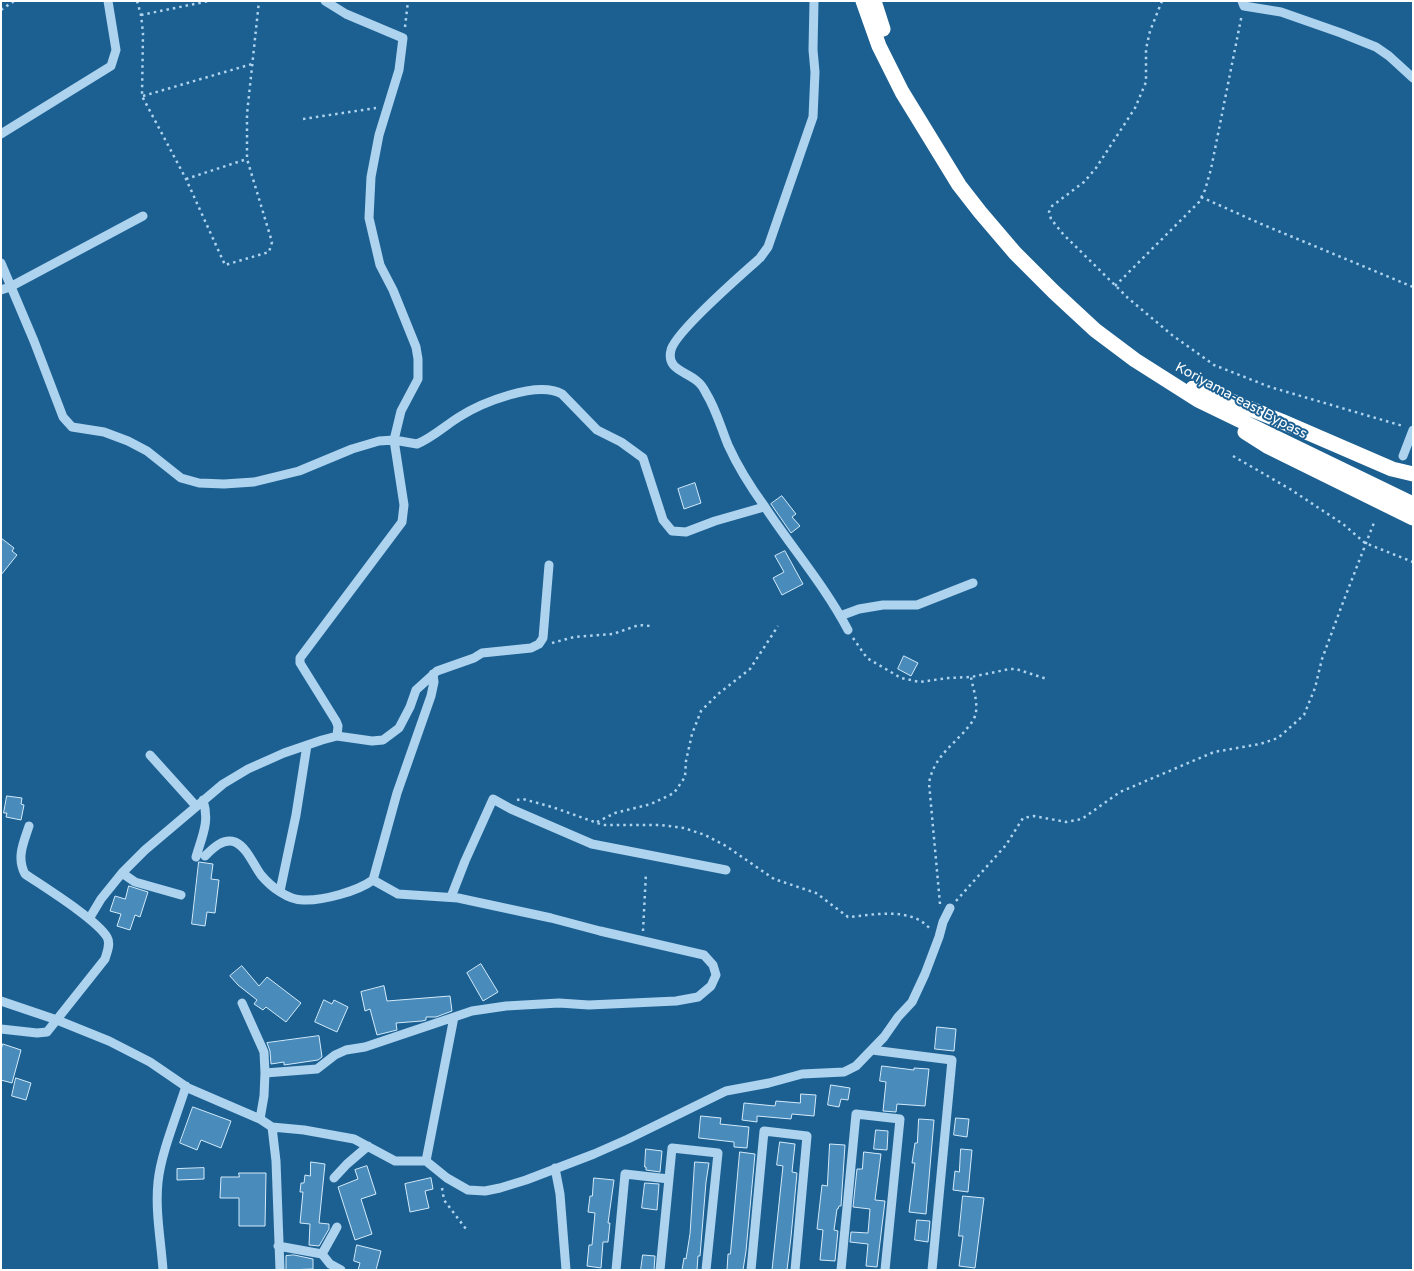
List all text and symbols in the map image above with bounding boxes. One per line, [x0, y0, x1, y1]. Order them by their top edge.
street label: Koriyama-east Bypass [1172, 359, 1310, 443]

